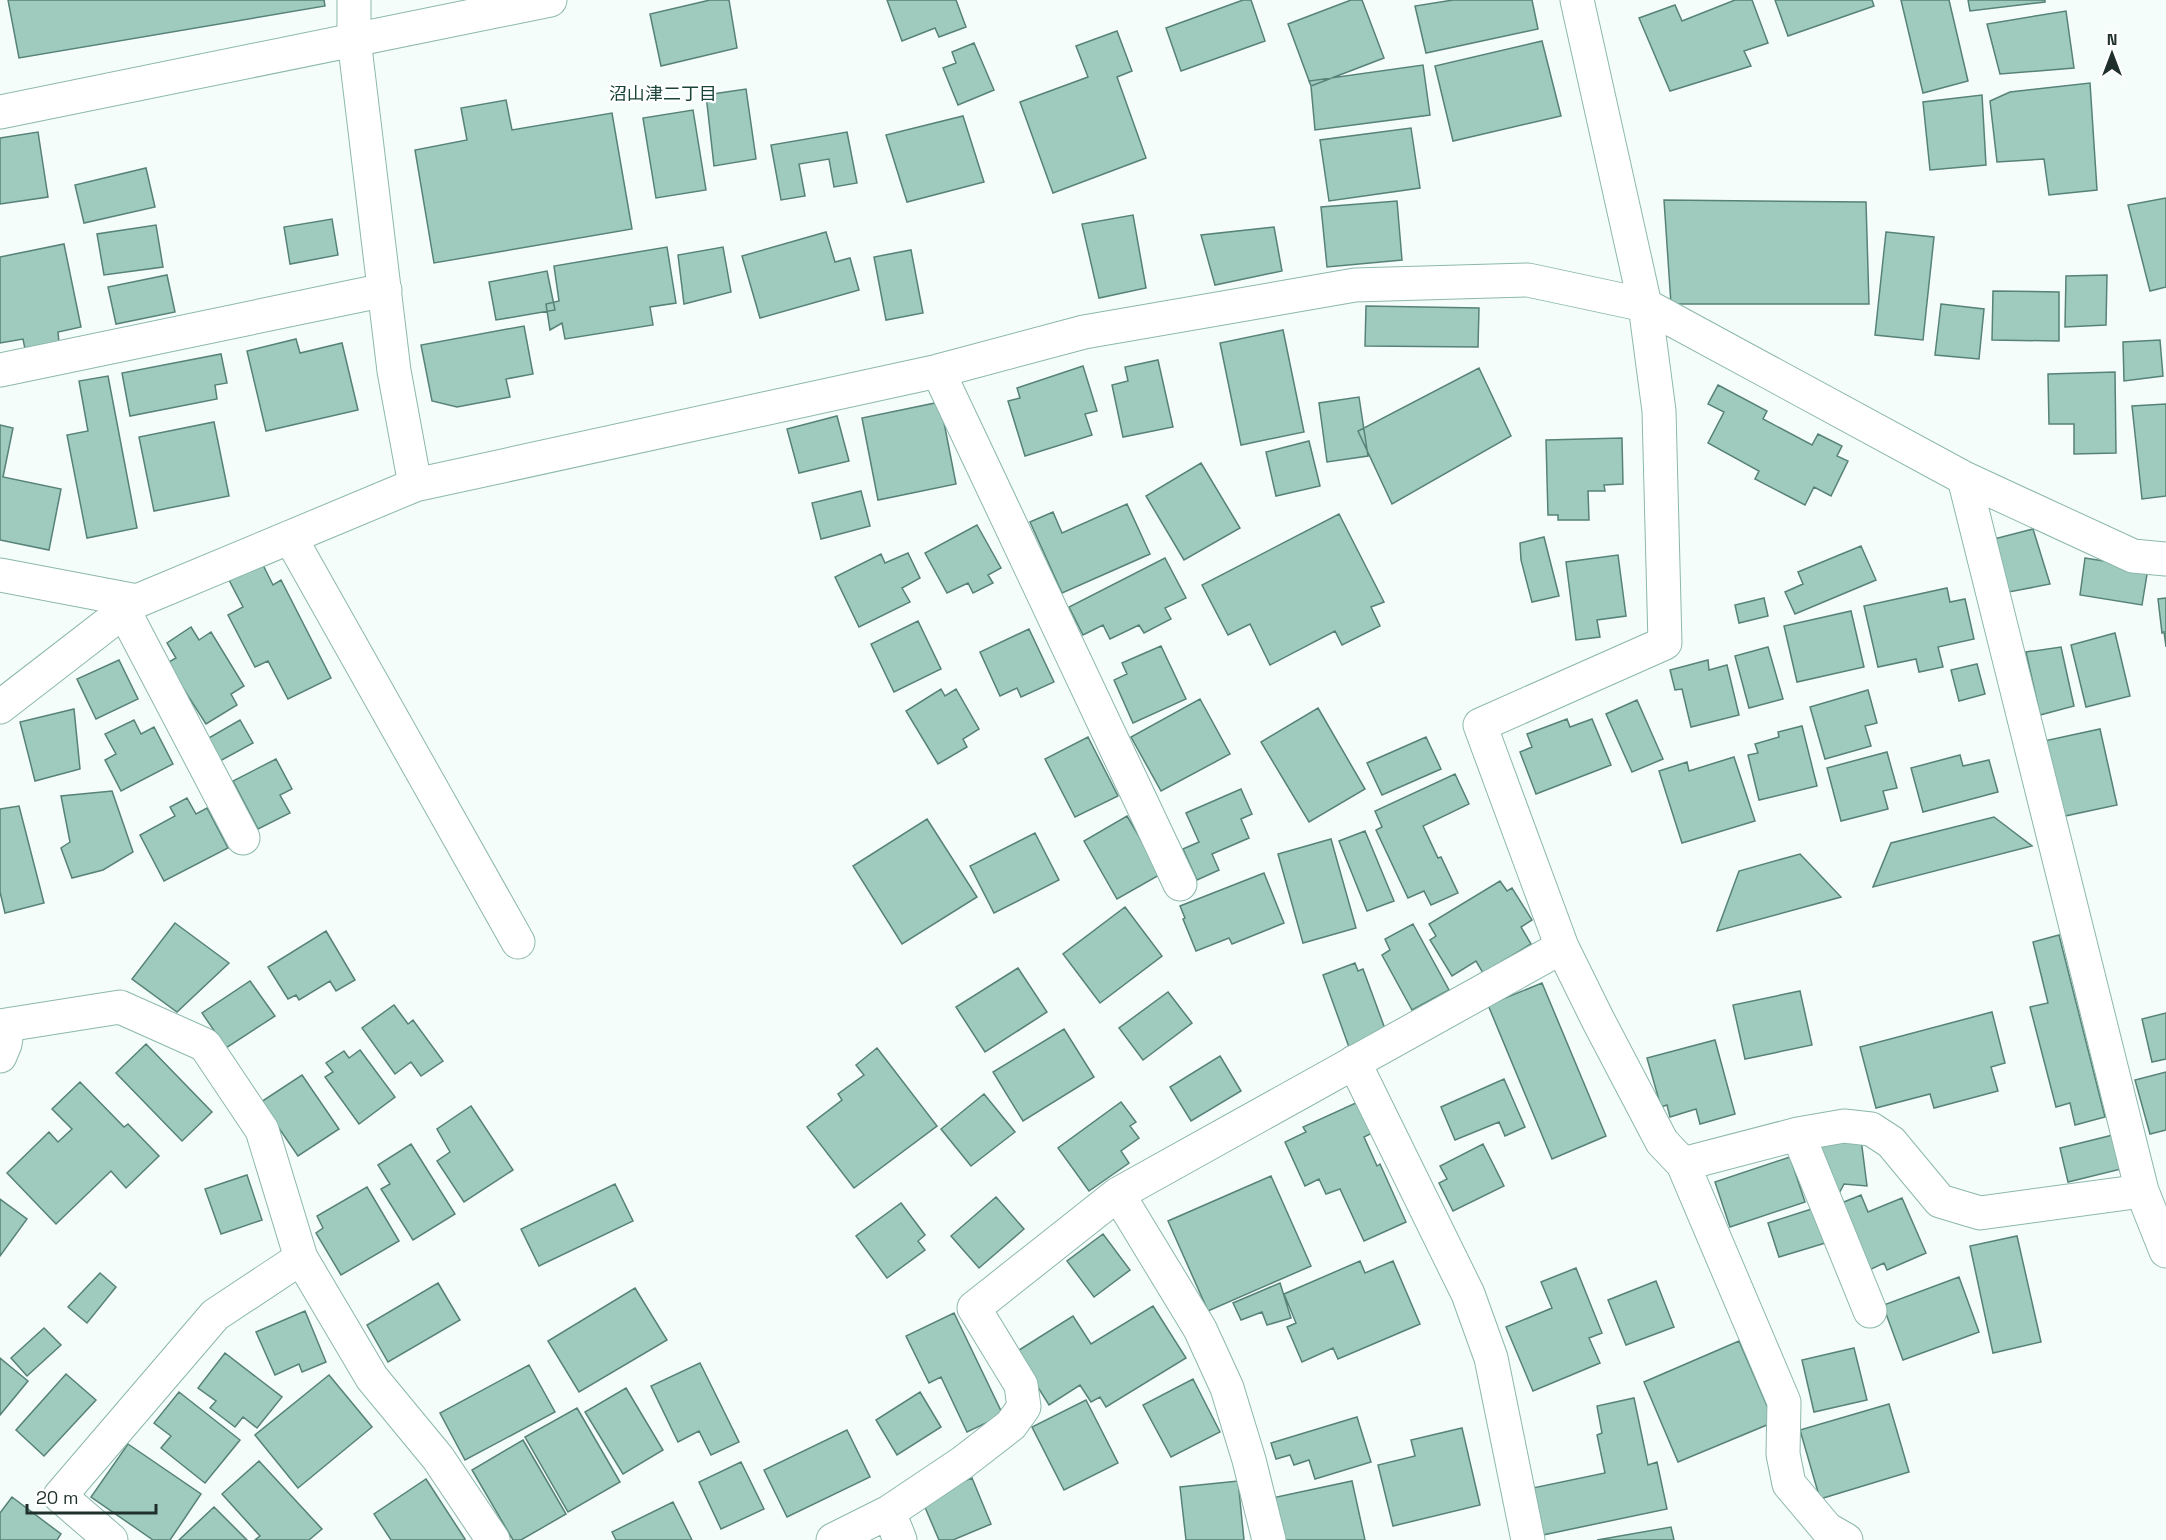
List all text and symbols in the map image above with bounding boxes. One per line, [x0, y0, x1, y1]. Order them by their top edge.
north arrow [2082, 24, 2142, 84]
text: N [2107, 29, 2117, 50]
district label: 沼山津二丁目 [609, 82, 717, 105]
scale bar [27, 1477, 156, 1515]
text: 20 m [36, 1486, 79, 1509]

